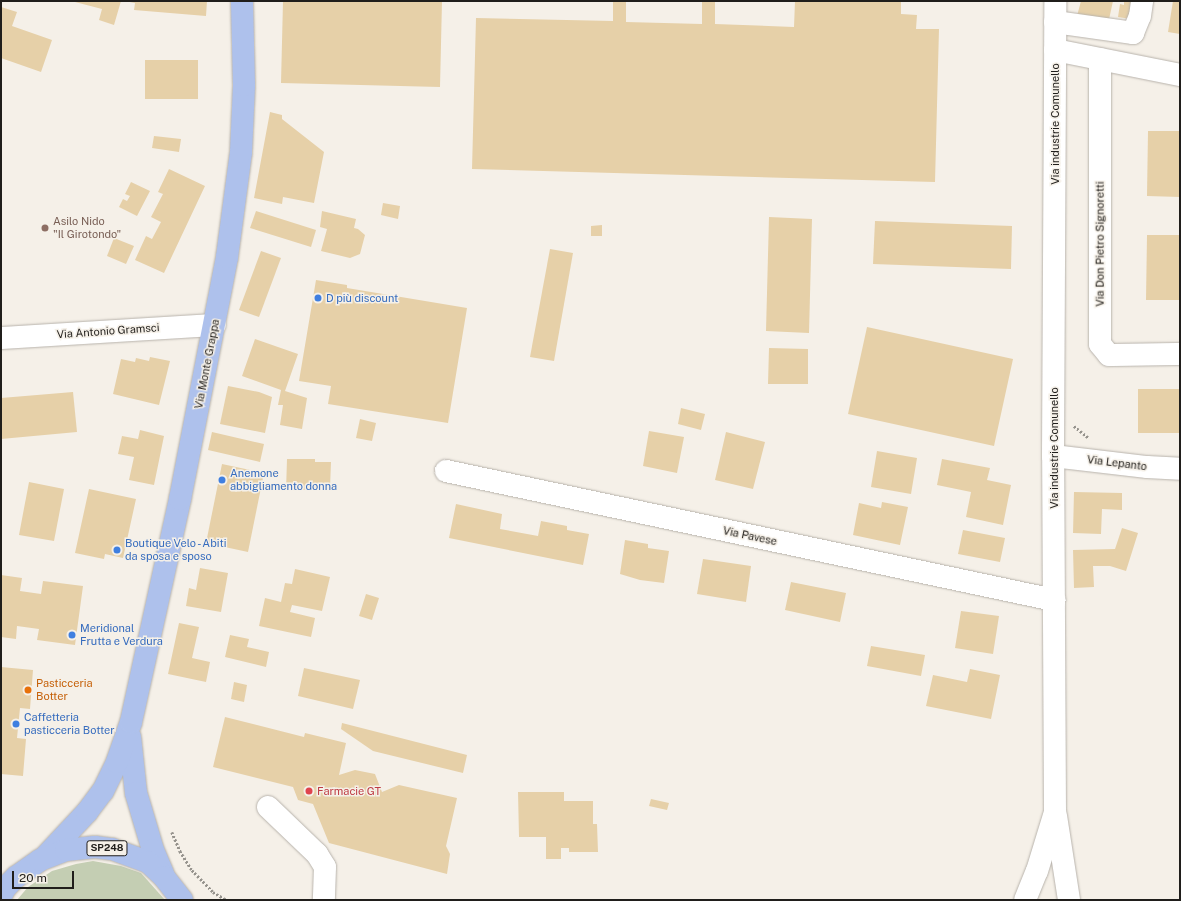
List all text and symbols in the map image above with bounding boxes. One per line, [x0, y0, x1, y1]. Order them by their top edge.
street label: Via industrie Comunello [1048, 63, 1062, 185]
street label: Via Don Pietro Signoretti [1093, 181, 1107, 307]
place label: Asilo Nido "Il Girotondo" [53, 215, 121, 241]
marker: Asilo Nido "Il Girotondo" [40, 223, 50, 233]
place label: D più discount [326, 291, 399, 305]
marker: D più discount [313, 293, 323, 303]
street label: Via Monte Grappa [192, 318, 222, 410]
street label: Via Antonio Gramsci [56, 321, 160, 341]
street label: Via industrie Comunello [1047, 387, 1061, 509]
street label: Via Lepanto [1086, 453, 1148, 473]
place label: Anemone abbigliamento donna [230, 467, 337, 493]
marker: Anemone abbigliamento donna [217, 475, 227, 485]
street label: Via Pavese [722, 524, 778, 548]
place label: Boutique Velo - Abiti da sposa e sposo [125, 537, 230, 563]
marker: Boutique Velo - Abiti da sposa e sposo [112, 545, 122, 555]
place label: Meridional Frutta e Verdura [80, 622, 163, 648]
marker: Meridional Frutta e Verdura [67, 630, 77, 640]
place label: Pasticceria Botter [36, 677, 93, 703]
marker: Pasticceria Botter [23, 685, 33, 695]
place label: Caffetteria pasticceria Botter [24, 711, 115, 737]
marker: Caffetteria pasticceria Botter [11, 719, 21, 729]
place label: Farmacie GT [317, 784, 381, 798]
marker: Farmacie GT [304, 786, 314, 796]
road number: SP248 [86, 840, 128, 856]
scale bar [14, 863, 76, 889]
text: 20 m [19, 871, 47, 885]

